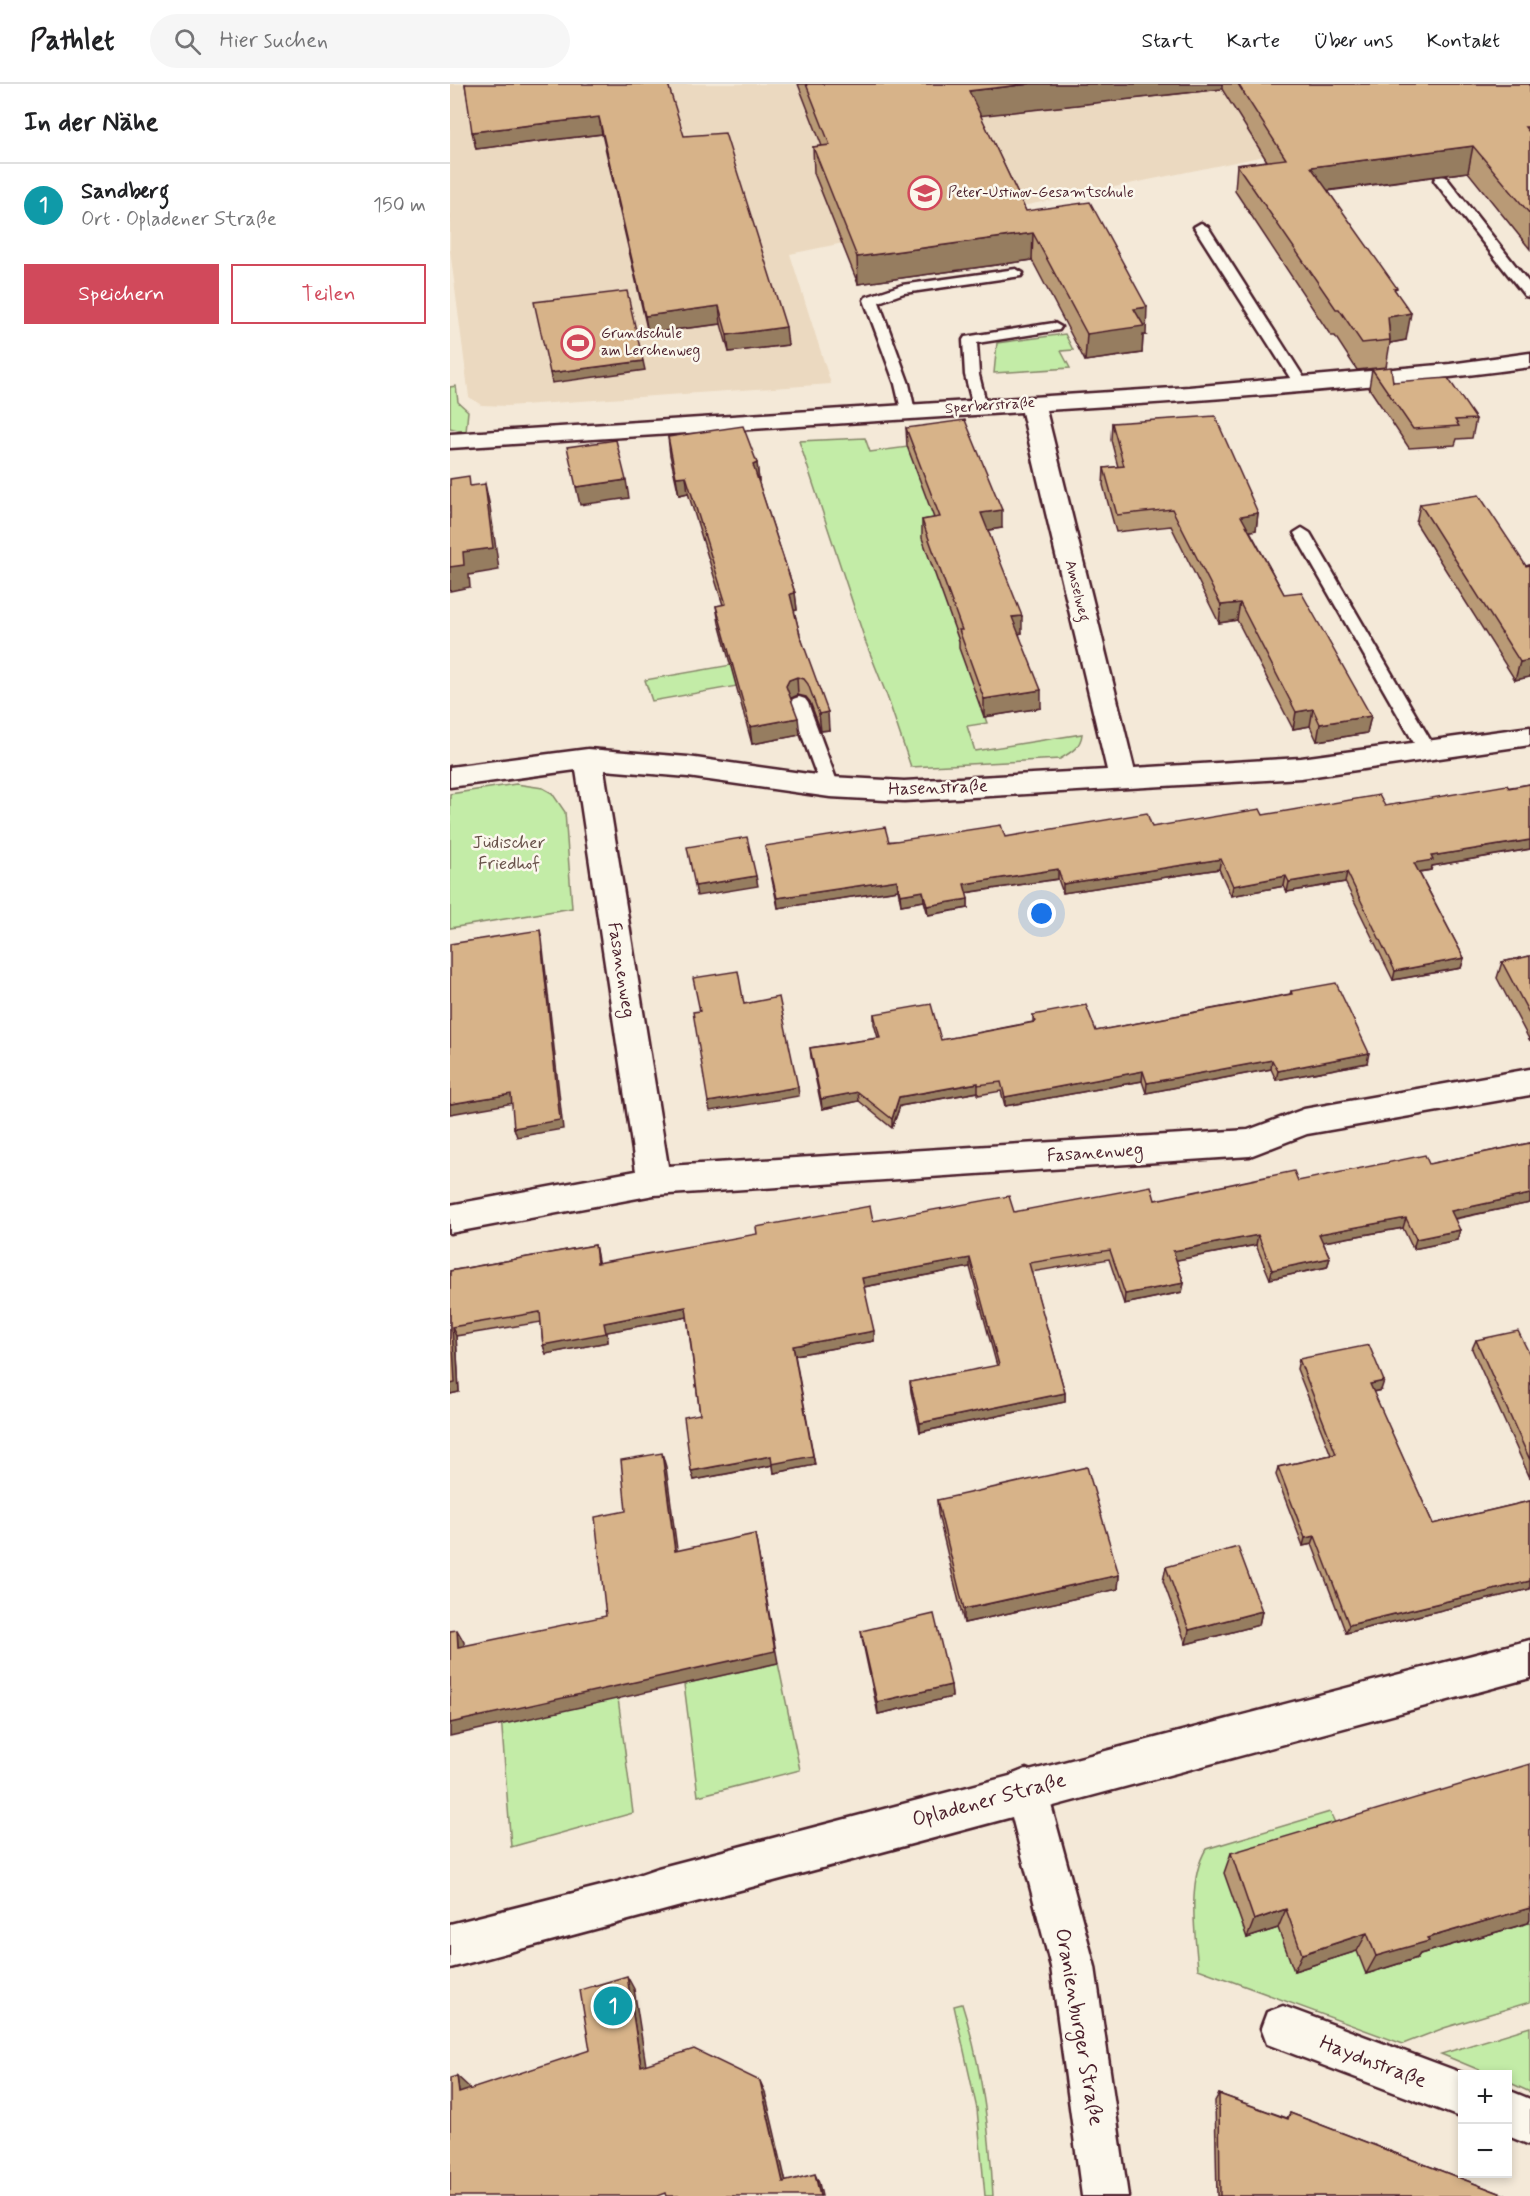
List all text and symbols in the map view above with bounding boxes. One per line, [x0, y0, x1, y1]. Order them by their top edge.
search box [150, 14, 570, 68]
text: Pathlet [30, 23, 114, 60]
icon: search [171, 25, 204, 58]
text: Hier suchen [219, 27, 328, 55]
text: Start [1142, 27, 1194, 55]
text: Karte [1227, 27, 1280, 55]
text: Über uns [1313, 27, 1393, 55]
text: Kontakt [1426, 27, 1500, 55]
text: In der Nähe [24, 106, 158, 140]
school or university icon: Peter-Ustinov-Gesamtschule [907, 175, 943, 211]
text: Sandberg [81, 178, 169, 206]
place label: Peter-Ustinov-Gesamtschule [948, 183, 1134, 203]
text: 1 [39, 192, 48, 219]
text: 150 m [373, 192, 426, 219]
text: Ort · Opladener Straße [81, 206, 276, 233]
button: Speichern [24, 264, 219, 324]
button: Teilen [231, 264, 426, 324]
place label: Grundschule am Lerchenweg [601, 324, 700, 362]
sports icon: Grundschule am Lerchenweg [560, 325, 596, 361]
street label: Sperberstraße [944, 393, 1036, 419]
street label: Amselweg [1059, 558, 1094, 624]
street label: Hasenstraße [888, 774, 988, 802]
park label: Jüdischer Friedhof [472, 831, 546, 876]
your location [1027, 899, 1056, 928]
street label: Fasanenweg [601, 921, 640, 1020]
street label: Fasanenweg [1046, 1138, 1144, 1169]
street label: Opladener Straße [909, 1766, 1069, 1834]
street label: Oranienburger Straße [1047, 1926, 1110, 2128]
pin: 1 [594, 1984, 632, 2028]
street label: Haydnstraße [1315, 2029, 1431, 2095]
map controls [1458, 2070, 1512, 2178]
button: + [1458, 2070, 1512, 2124]
button: − [1458, 2124, 1512, 2178]

